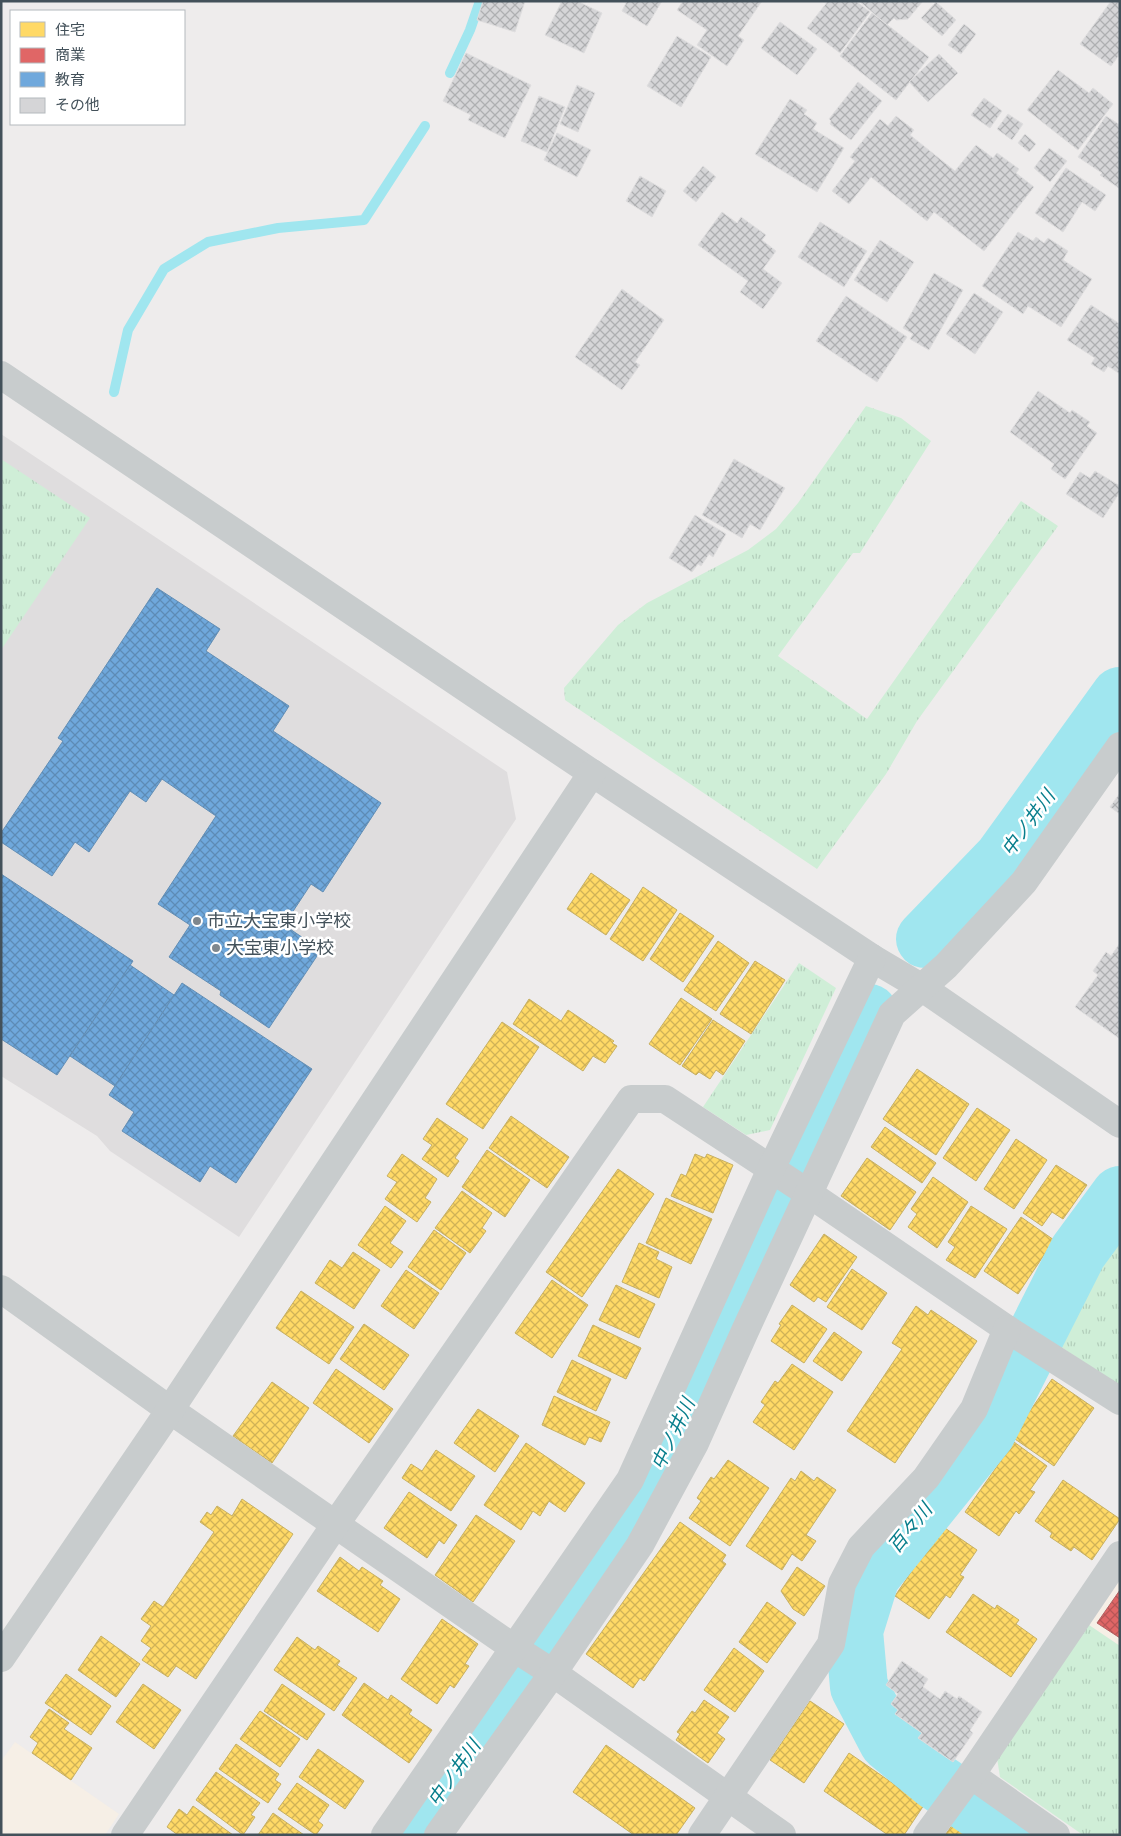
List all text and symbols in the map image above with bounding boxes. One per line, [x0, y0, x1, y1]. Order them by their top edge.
legend [10, 10, 185, 125]
text: 住宅 [55, 21, 85, 38]
text: 商業 [55, 46, 85, 63]
text: 教育 [55, 71, 85, 88]
text: その他 [55, 96, 100, 113]
water label: 中ノ井川 [997, 784, 1060, 860]
place label: 市立大宝東小学校 [207, 911, 351, 931]
marker: 市立大宝東小学校 [191, 915, 203, 927]
place label: 大宝東小学校 [226, 938, 334, 958]
marker: 大宝東小学校 [210, 942, 222, 954]
water label: 中ノ井川 [647, 1393, 699, 1473]
water label: 百々川 [884, 1498, 937, 1557]
water label: 中ノ井川 [424, 1734, 486, 1810]

